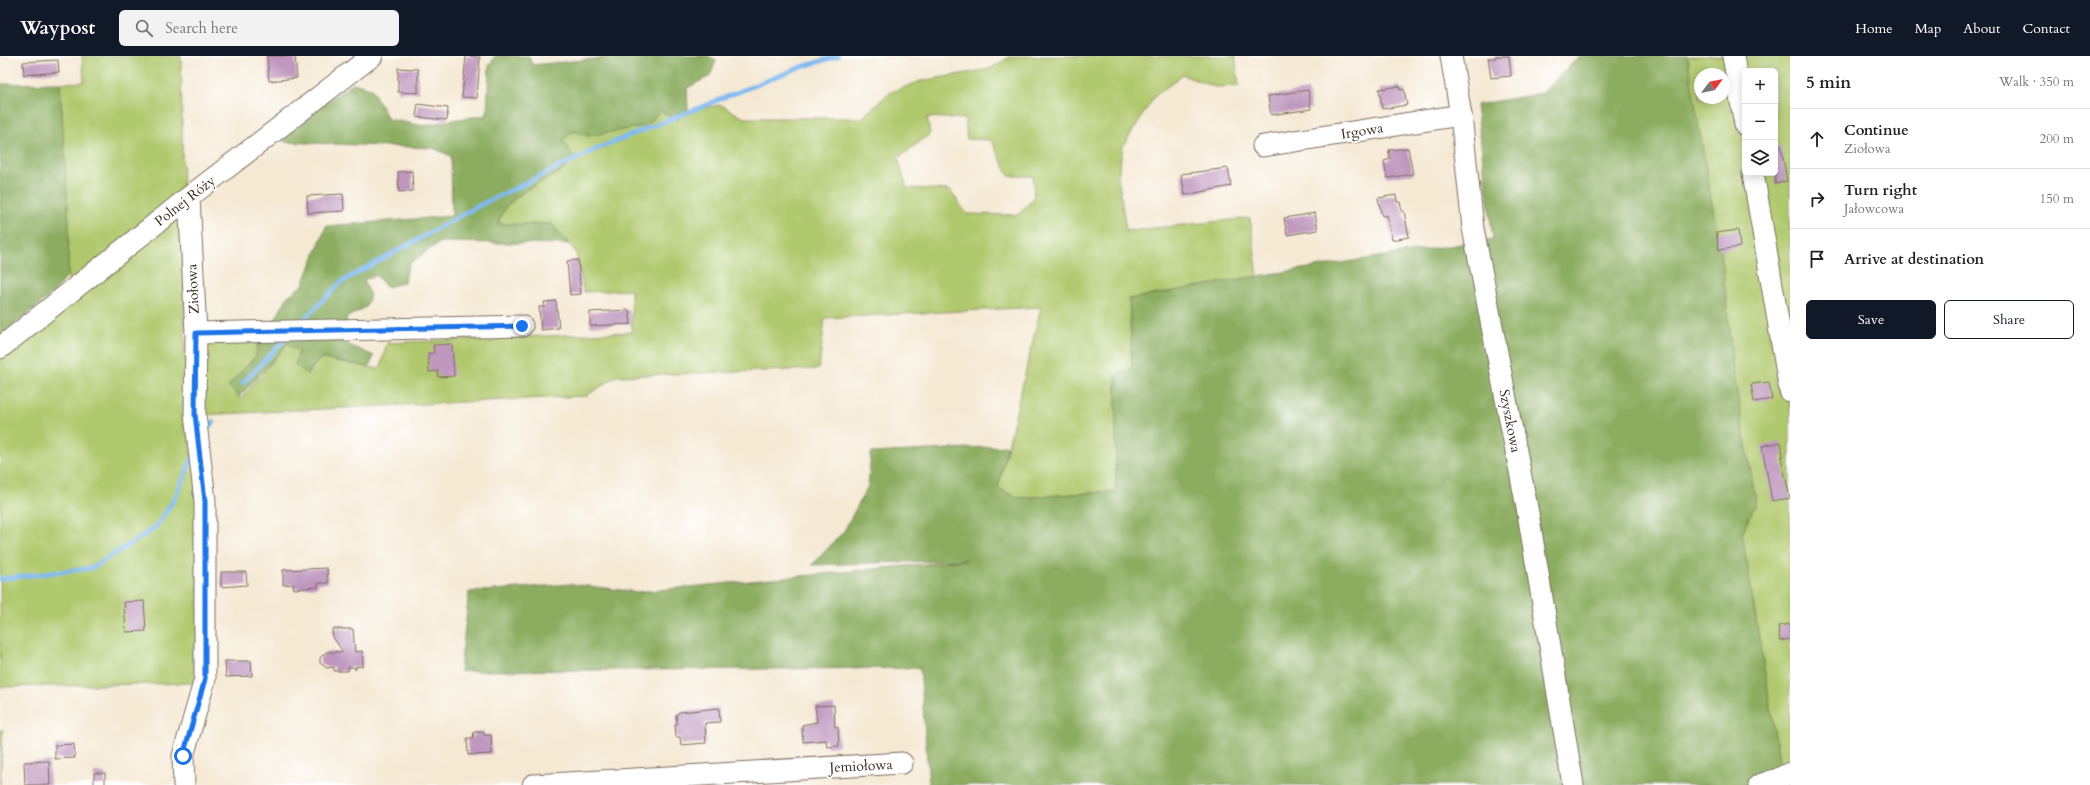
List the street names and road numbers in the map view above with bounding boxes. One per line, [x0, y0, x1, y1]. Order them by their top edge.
street label: Irgowa [1339, 118, 1385, 144]
street label: Polnej Róży [151, 171, 220, 231]
street label: Ziołowa [182, 263, 204, 315]
street label: Szyszkowa [1495, 388, 1525, 454]
street label: Jemiołowa [827, 755, 893, 777]

